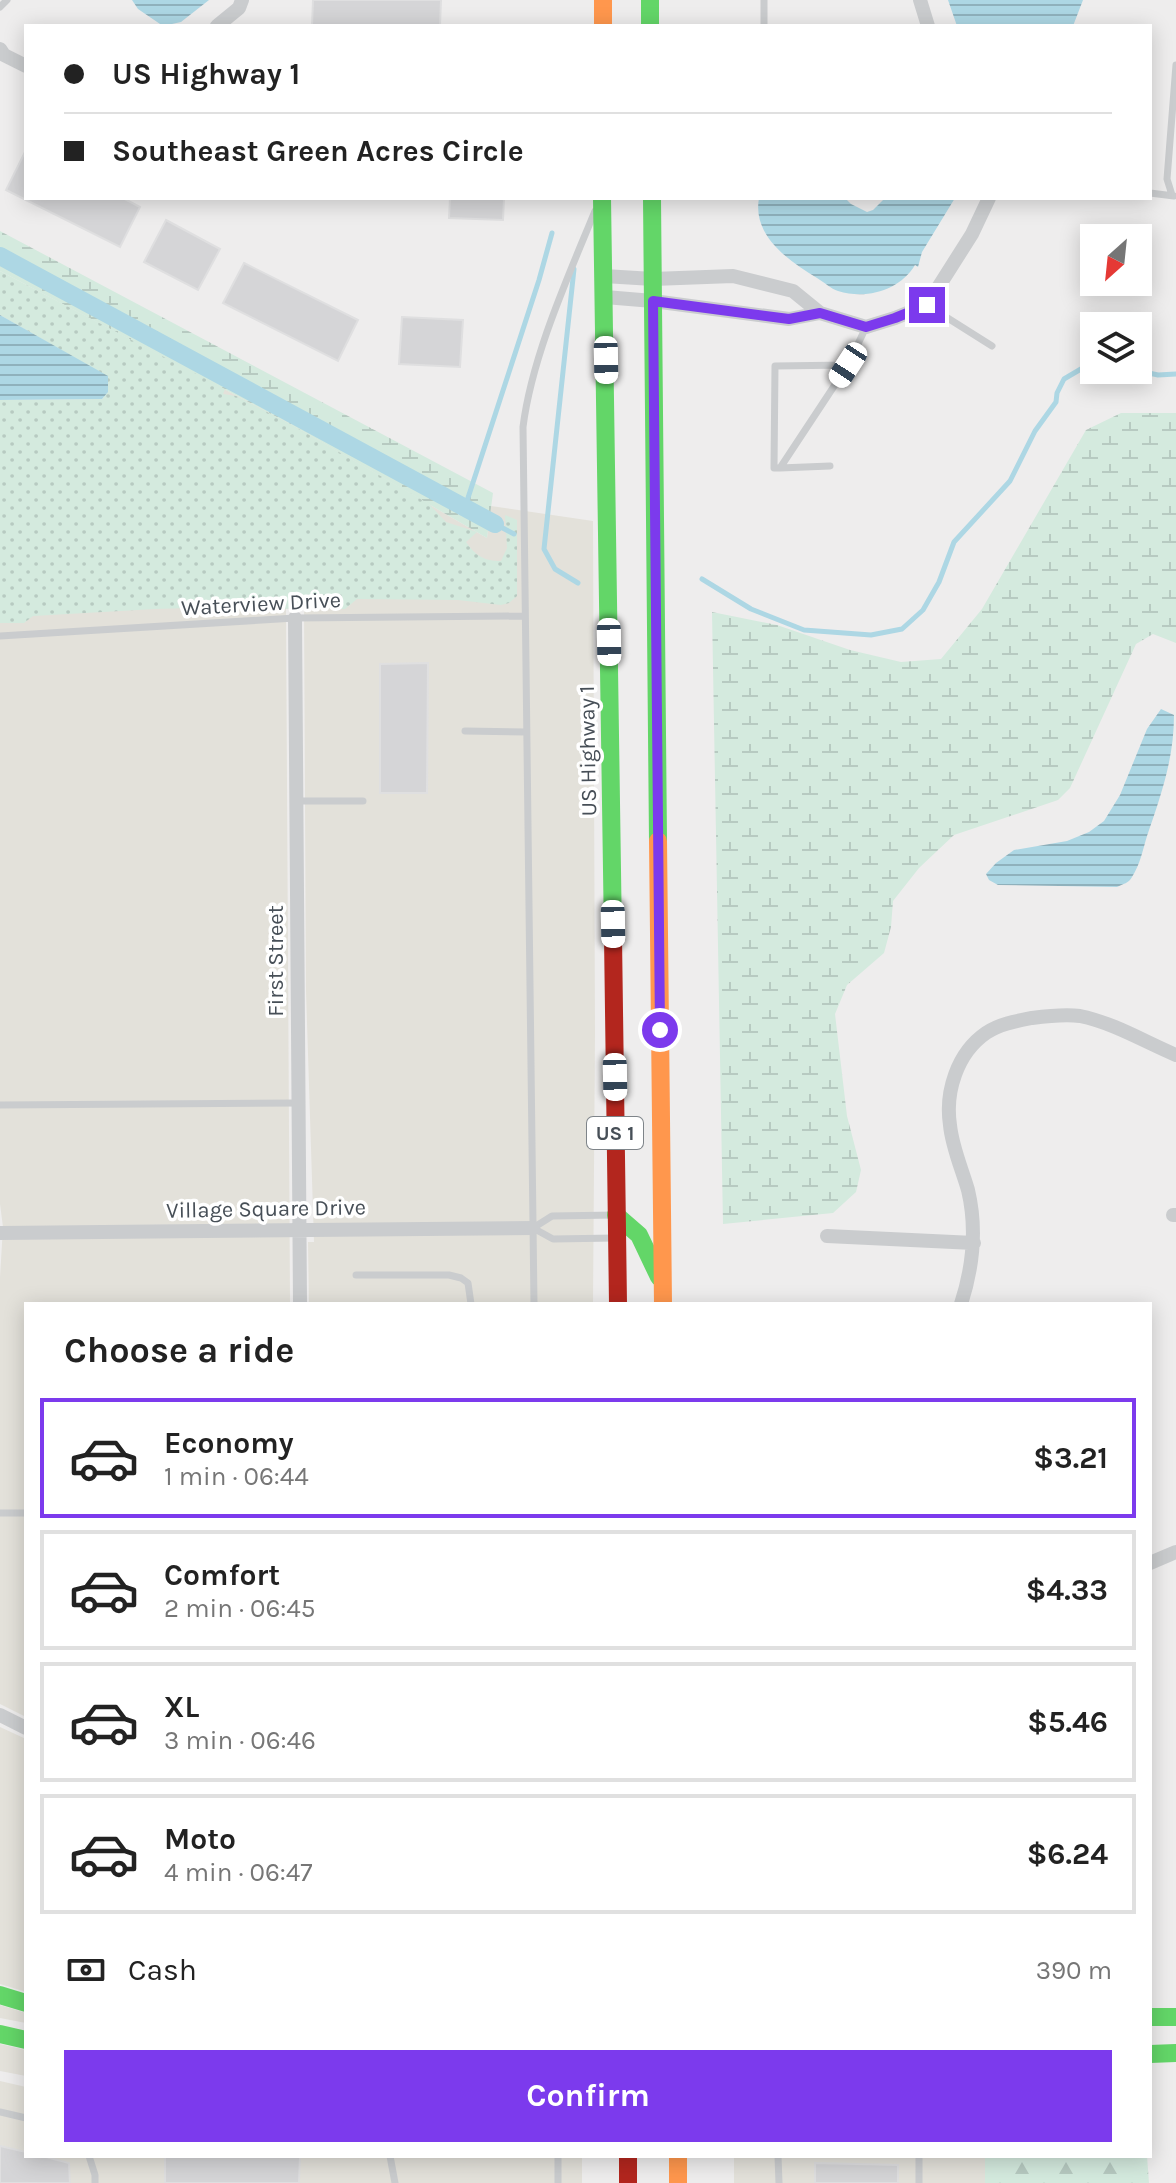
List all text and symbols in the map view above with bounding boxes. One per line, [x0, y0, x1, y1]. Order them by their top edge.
text: US Highway 1 [112, 56, 300, 92]
text: Southeast Green Acres Circle [112, 133, 524, 169]
north arrow [1080, 224, 1152, 296]
map controls [1080, 224, 1152, 384]
route end [909, 287, 945, 323]
button: layers [1080, 312, 1152, 384]
car [594, 336, 618, 384]
car [825, 338, 871, 392]
street label: Waterview Drive [180, 587, 342, 621]
car [597, 618, 621, 666]
street label: US Highway 1 [574, 685, 602, 817]
car [601, 900, 625, 948]
street label: First Street [263, 905, 289, 1017]
route start [642, 1012, 678, 1048]
car [603, 1053, 627, 1101]
road number: US 1 [587, 1117, 643, 1149]
street label: Village Square Drive [166, 1194, 366, 1224]
text: Choose a ride [64, 1329, 294, 1371]
icon: car [68, 1422, 140, 1494]
text: Economy [164, 1425, 294, 1461]
text: $3.21 [1033, 1440, 1108, 1476]
text: 1 min · 06:44 [164, 1461, 309, 1492]
icon: car [68, 1554, 140, 1626]
text: Comfort [164, 1557, 280, 1593]
text: $4.33 [1026, 1572, 1108, 1608]
text: 2 min · 06:45 [164, 1593, 316, 1624]
icon: car [68, 1686, 140, 1758]
text: XL [164, 1689, 199, 1725]
text: $5.46 [1027, 1704, 1108, 1740]
text: 3 min · 06:46 [164, 1725, 316, 1756]
icon: car [68, 1818, 140, 1890]
text: Moto [164, 1821, 236, 1857]
text: $6.24 [1027, 1836, 1108, 1872]
text: 4 min · 06:47 [164, 1857, 313, 1888]
icon: cash [64, 1948, 108, 1992]
text: Cash [128, 1952, 197, 1988]
text: 390 m [1036, 1955, 1112, 1986]
button: Confirm [64, 2050, 1112, 2142]

